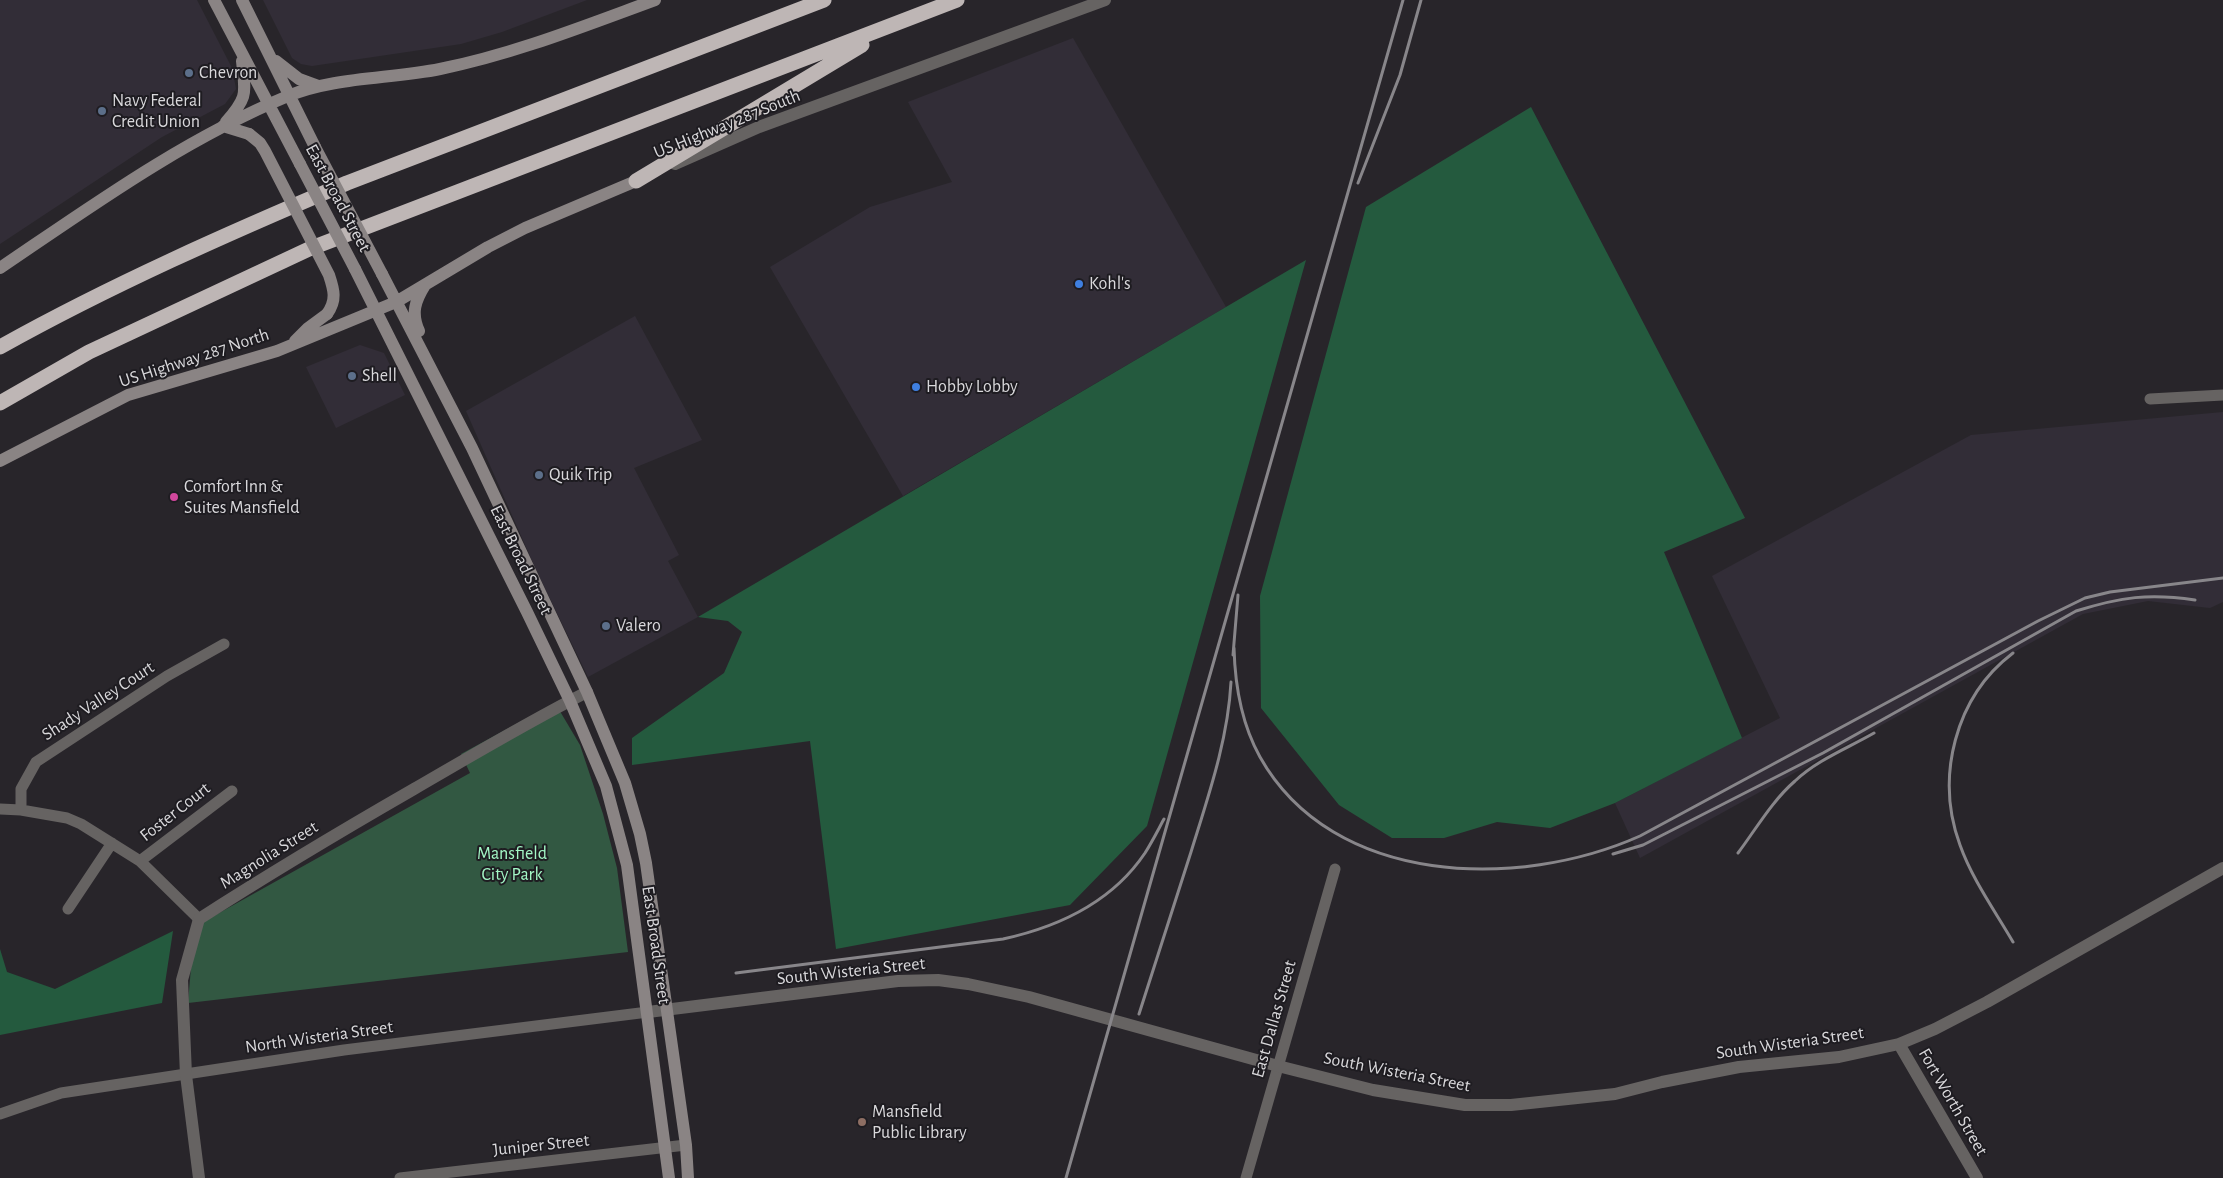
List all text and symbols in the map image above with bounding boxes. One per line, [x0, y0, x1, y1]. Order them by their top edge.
place label: Chevron [199, 62, 257, 84]
marker: Chevron [183, 67, 195, 79]
street label: US Highway 287 South [651, 85, 803, 163]
place label: Navy Federal Credit Union [112, 90, 202, 132]
marker: Navy Federal Credit Union [96, 105, 108, 117]
street label: East Broad Street [301, 140, 375, 256]
place label: Kohl's [1089, 273, 1131, 295]
marker: Kohl's [1073, 278, 1085, 290]
street label: US Highway 287 North [116, 324, 272, 392]
place label: Shell [362, 365, 397, 387]
marker: Shell [346, 370, 358, 382]
place label: Hobby Lobby [926, 376, 1018, 398]
marker: Hobby Lobby [910, 381, 922, 393]
place label: Quik Trip [549, 464, 612, 486]
marker: Quik Trip [533, 469, 545, 481]
place label: Comfort Inn & Suites Mansfield [184, 476, 300, 518]
marker: Comfort Inn & Suites Mansfield [168, 491, 180, 503]
street label: East Broad Street [485, 502, 557, 618]
place label: Valero [616, 615, 661, 637]
marker: Valero [600, 620, 612, 632]
street label: Shady Valley Court [38, 657, 158, 745]
street label: Foster Court [135, 778, 215, 846]
street label: Magnolia Street [216, 816, 322, 894]
park label: Mansfield City Park [477, 843, 547, 886]
street label: East Broad Street [637, 885, 675, 1005]
street label: South Wisteria Street [776, 952, 926, 990]
street label: East Dallas Street [1247, 958, 1301, 1080]
street label: North Wisteria Street [244, 1016, 394, 1058]
street label: South Wisteria Street [1715, 1022, 1865, 1064]
street label: Fort Worth Street [1914, 1044, 1992, 1160]
street label: South Wisteria Street [1322, 1047, 1472, 1097]
place label: Mansfield Public Library [872, 1101, 967, 1144]
marker: Mansfield Public Library [856, 1116, 868, 1128]
street label: Juniper Street [492, 1129, 590, 1161]

